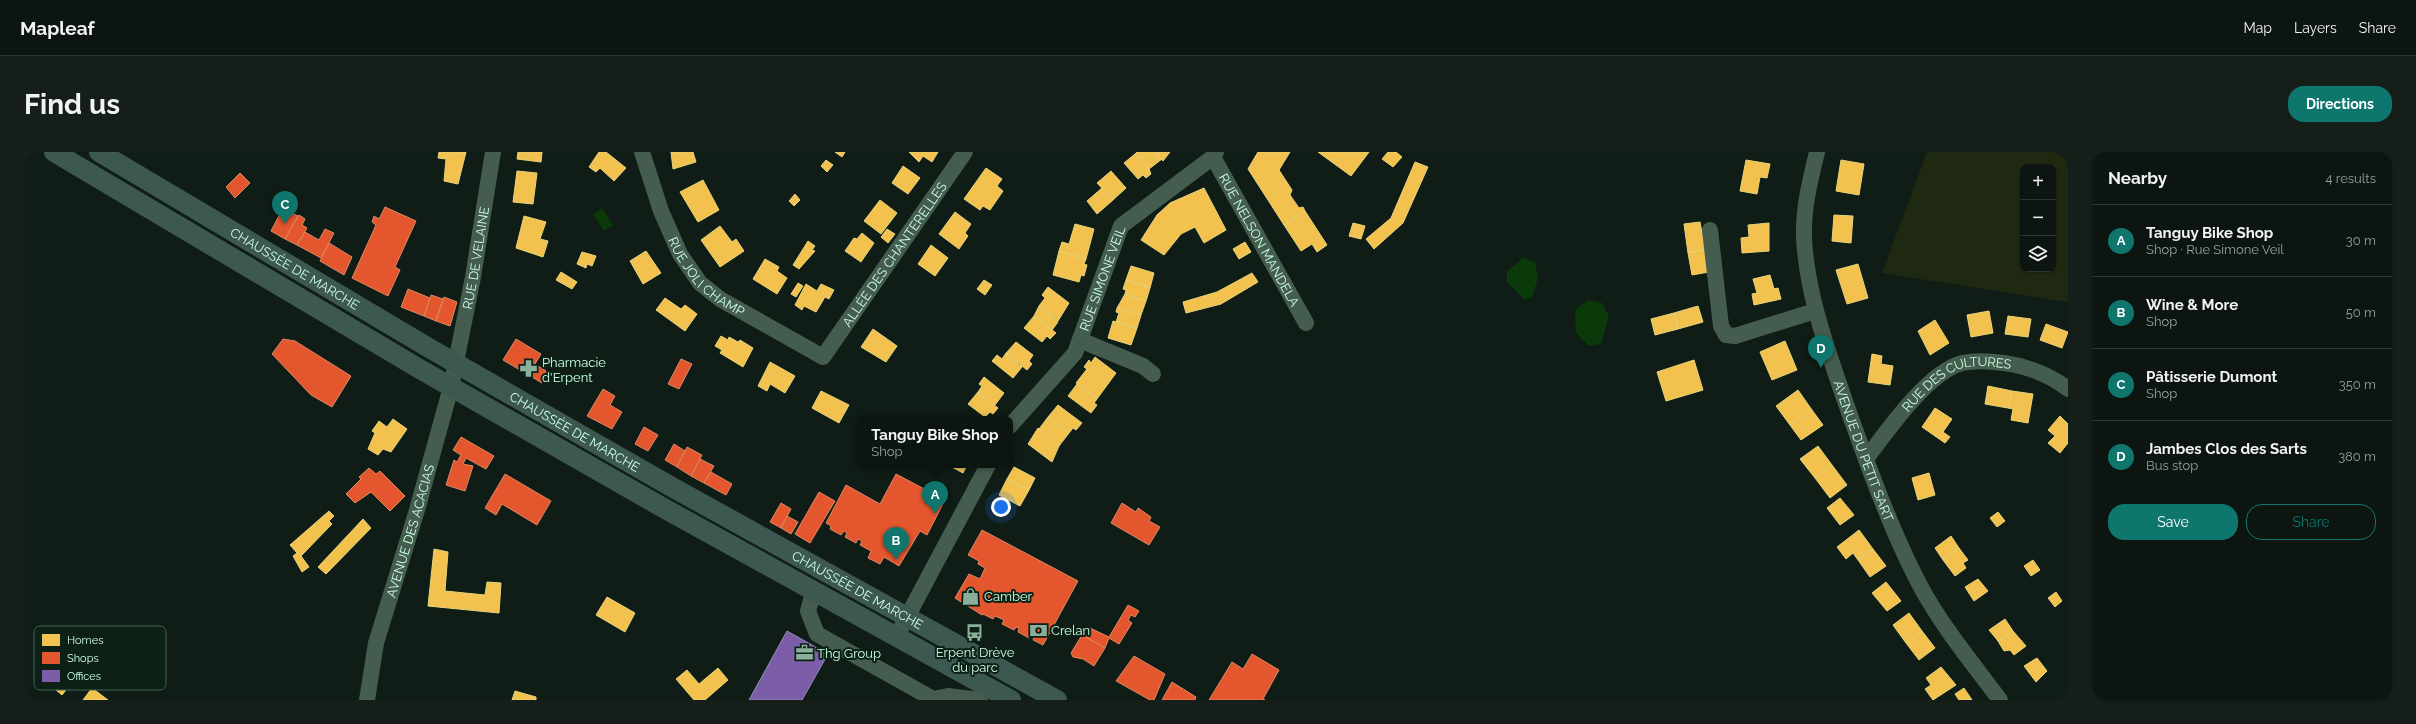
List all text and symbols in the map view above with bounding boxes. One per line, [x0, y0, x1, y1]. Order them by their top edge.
text: Mapleaf [20, 17, 95, 39]
text: Map [2244, 20, 2272, 36]
text: Layers [2294, 20, 2337, 36]
text: Share [2359, 20, 2396, 36]
button: Directions [2288, 86, 2392, 122]
text: Find us [24, 88, 120, 121]
map controls [2020, 164, 2056, 272]
button: + [2020, 164, 2056, 200]
text: Nearby [2108, 168, 2167, 188]
street label: RUE NELSON MANDELA [1216, 171, 1302, 309]
text: 4 results [2325, 171, 2376, 186]
street label: ALLÉE DES CHANTERELLES [839, 179, 950, 330]
pin: C [272, 191, 298, 224]
button: − [2020, 200, 2056, 236]
street label: RUE DE VELAINE [460, 205, 492, 311]
street label: RUE SIMONE VEIL [1077, 224, 1128, 333]
text: Tanguy Bike Shop [2146, 224, 2273, 242]
street label: CHAUSSÉE DE MARCHE [228, 225, 362, 313]
text: A [2117, 233, 2125, 248]
text: 30 m [2346, 233, 2376, 248]
street label: RUE JOLI CHAMP [665, 235, 747, 319]
button: layers [2020, 236, 2056, 272]
text: Shop · Rue Simone Veil [2146, 242, 2284, 257]
text: Wine & More [2146, 296, 2238, 314]
text: B [2117, 305, 2125, 320]
text: 50 m [2346, 305, 2376, 320]
text: Shop [2146, 314, 2177, 329]
pin: D [1808, 335, 1834, 368]
street label: RUE DES CULTURES [1899, 354, 2013, 415]
place label: Pharmacie d'Erpent [542, 355, 606, 385]
pharmacy icon: Pharmacie d'Erpent [519, 359, 539, 379]
text: Pâtisserie Dumont [2146, 368, 2277, 386]
text: C [2117, 377, 2125, 392]
text: 350 m [2339, 377, 2376, 392]
street label: AVENUE DU PETIT SART [1830, 378, 1896, 524]
text: Shop [2146, 386, 2177, 401]
street label: CHAUSSÉE DE MARCHE [507, 389, 642, 475]
popup [857, 416, 1013, 468]
text: Tanguy Bike Shop [871, 426, 999, 444]
text: Jambes Clos des Sarts [2146, 440, 2307, 458]
text: Shop [871, 444, 903, 459]
text: D [2116, 449, 2126, 464]
text: 380 m [2338, 449, 2376, 464]
text: Bus stop [2146, 458, 2198, 473]
street label: AVENUE DES ACACIAS [383, 462, 437, 599]
pin: A [922, 481, 948, 514]
your location [991, 497, 1011, 517]
button: Save [2108, 504, 2238, 540]
button: Share [2246, 504, 2376, 540]
pin: B [883, 527, 909, 560]
street label: CHAUSSÉE DE MARCHE [789, 548, 926, 633]
shop icon: Camber [961, 586, 981, 606]
place label: Camber [984, 589, 1033, 604]
bank icon: Crelan [1028, 620, 1048, 640]
bus stop icon: Erpent Drève du parc [965, 623, 985, 643]
place label: Crelan [1051, 623, 1090, 638]
legend [34, 626, 166, 690]
text: Homes [67, 634, 103, 647]
office icon: Thg Group [794, 643, 814, 663]
place label: Erpent Drève du parc [936, 645, 1015, 675]
place label: Thg Group [817, 646, 881, 661]
text: Shops [67, 652, 99, 665]
text: Offices [67, 670, 101, 683]

